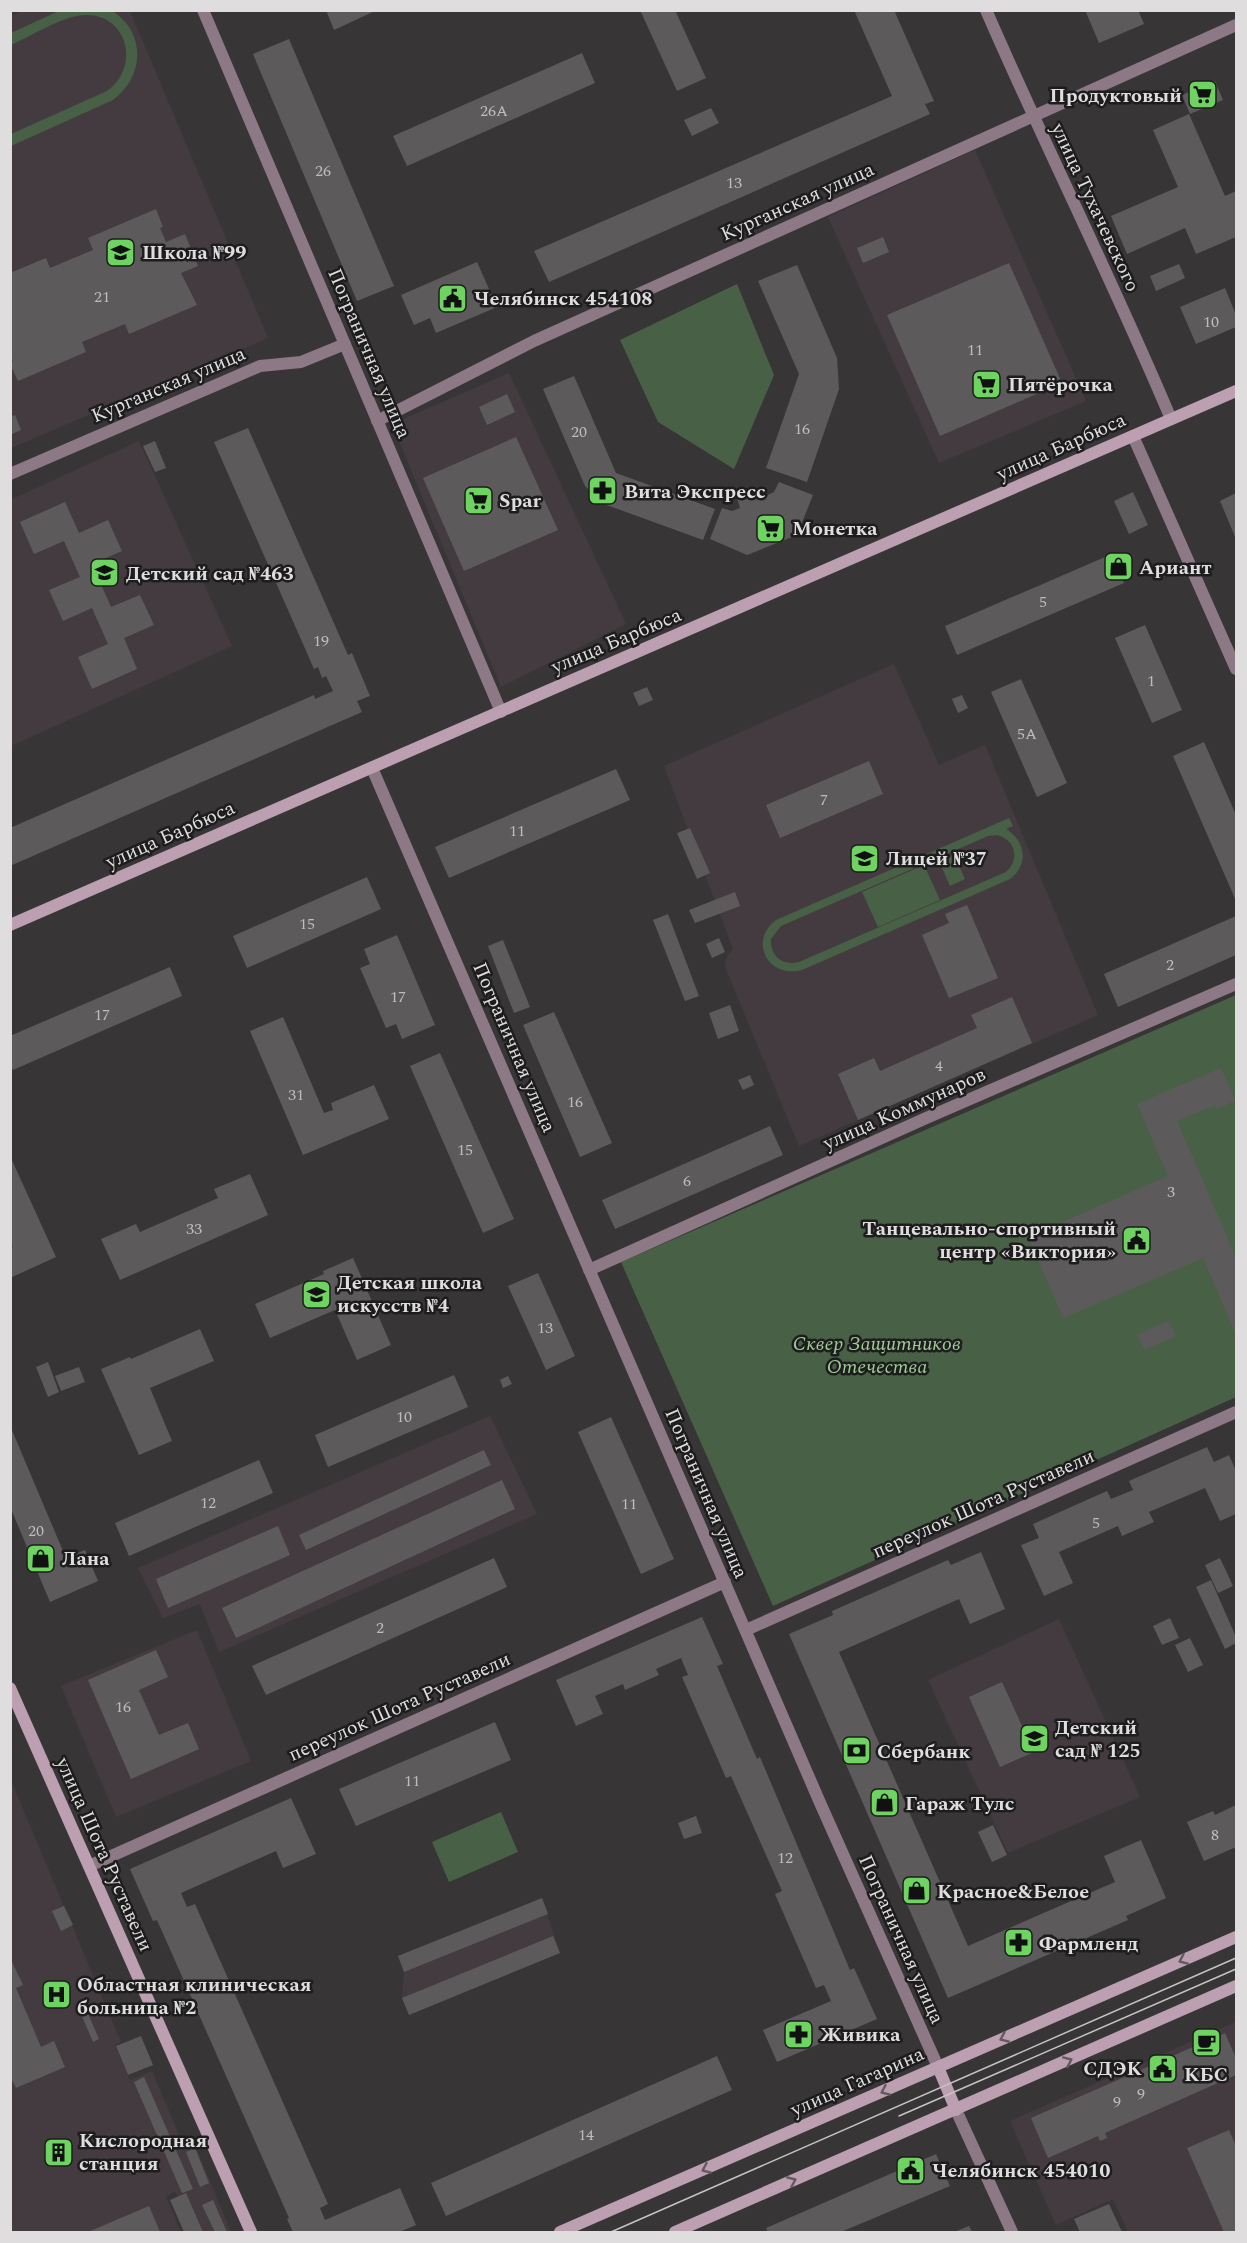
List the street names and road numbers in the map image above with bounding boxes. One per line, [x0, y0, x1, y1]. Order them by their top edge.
street label: улица Тухачевского [1042, 117, 1147, 297]
street label: Курганская улица [716, 155, 879, 249]
street label: Пограничная улица [320, 263, 419, 444]
street label: Курганская улица [86, 339, 251, 431]
street label: улица Барбюса [991, 405, 1131, 489]
street label: улица Барбюса [546, 600, 686, 682]
street label: улица Барбюса [100, 793, 240, 877]
street label: Пограничная улица [465, 957, 564, 1138]
street label: улица Коммунаров [817, 1060, 991, 1159]
street label: Пограничная улица [657, 1403, 756, 1584]
street label: переулок Шота Руставели [867, 1441, 1099, 1567]
street label: переулок Шота Руставели [283, 1644, 515, 1770]
street label: улица Шота Руставели [47, 1752, 160, 1956]
street label: Пограничная улица [850, 1850, 952, 2029]
street label: улица Гагарина [785, 2039, 929, 2125]

